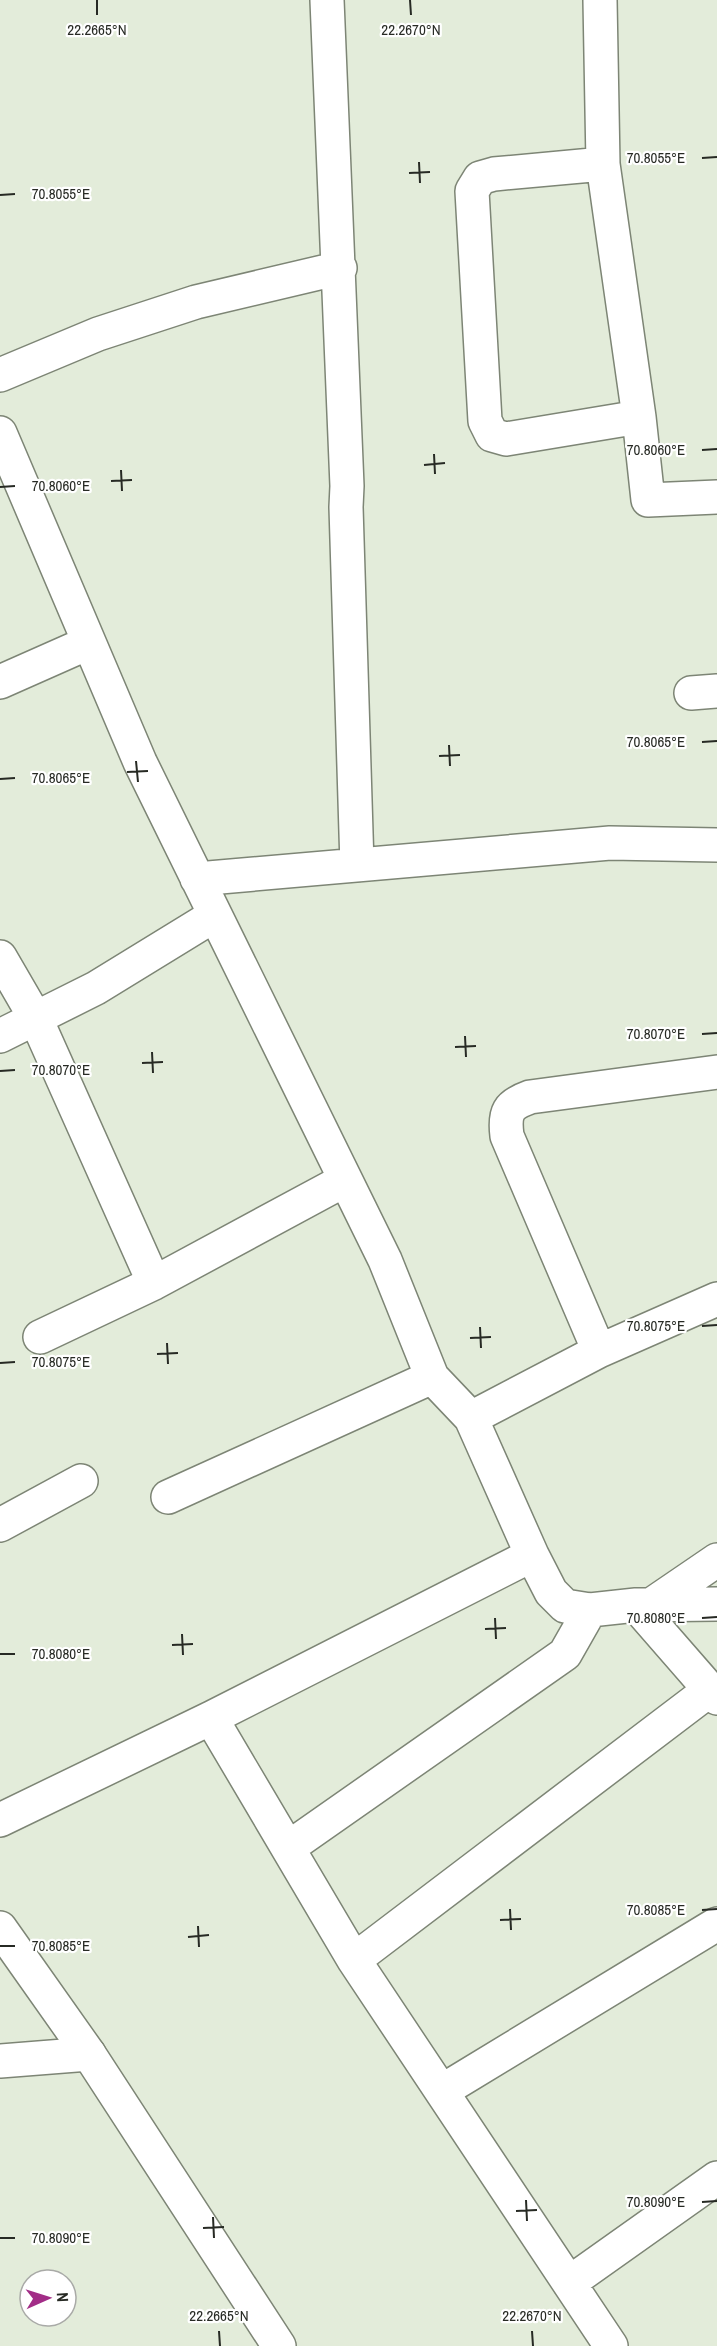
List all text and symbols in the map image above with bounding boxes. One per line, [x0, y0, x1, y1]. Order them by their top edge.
text: 22.2665°N [67, 19, 127, 40]
text: 22.2670°N [381, 19, 441, 40]
text: 70.8055°E [627, 147, 685, 168]
text: 70.8055°E [32, 183, 90, 204]
text: 70.8060°E [627, 439, 685, 460]
text: 70.8060°E [32, 475, 90, 496]
text: 70.8065°E [627, 731, 685, 752]
text: 70.8065°E [32, 767, 90, 788]
text: 70.8070°E [627, 1023, 685, 1044]
text: 70.8070°E [32, 1059, 90, 1080]
text: 70.8075°E [627, 1315, 685, 1336]
text: 70.8075°E [32, 1351, 90, 1372]
text: 70.8080°E [627, 1607, 685, 1628]
text: 70.8080°E [32, 1643, 90, 1664]
text: 70.8085°E [627, 1899, 685, 1920]
text: 70.8085°E [32, 1935, 90, 1956]
text: 70.8090°E [627, 2191, 685, 2212]
text: 70.8090°E [32, 2227, 90, 2248]
north arrow [18, 2268, 78, 2328]
text: N [52, 2292, 74, 2303]
text: 22.2665°N [189, 2305, 249, 2326]
text: 22.2670°N [502, 2305, 562, 2326]

